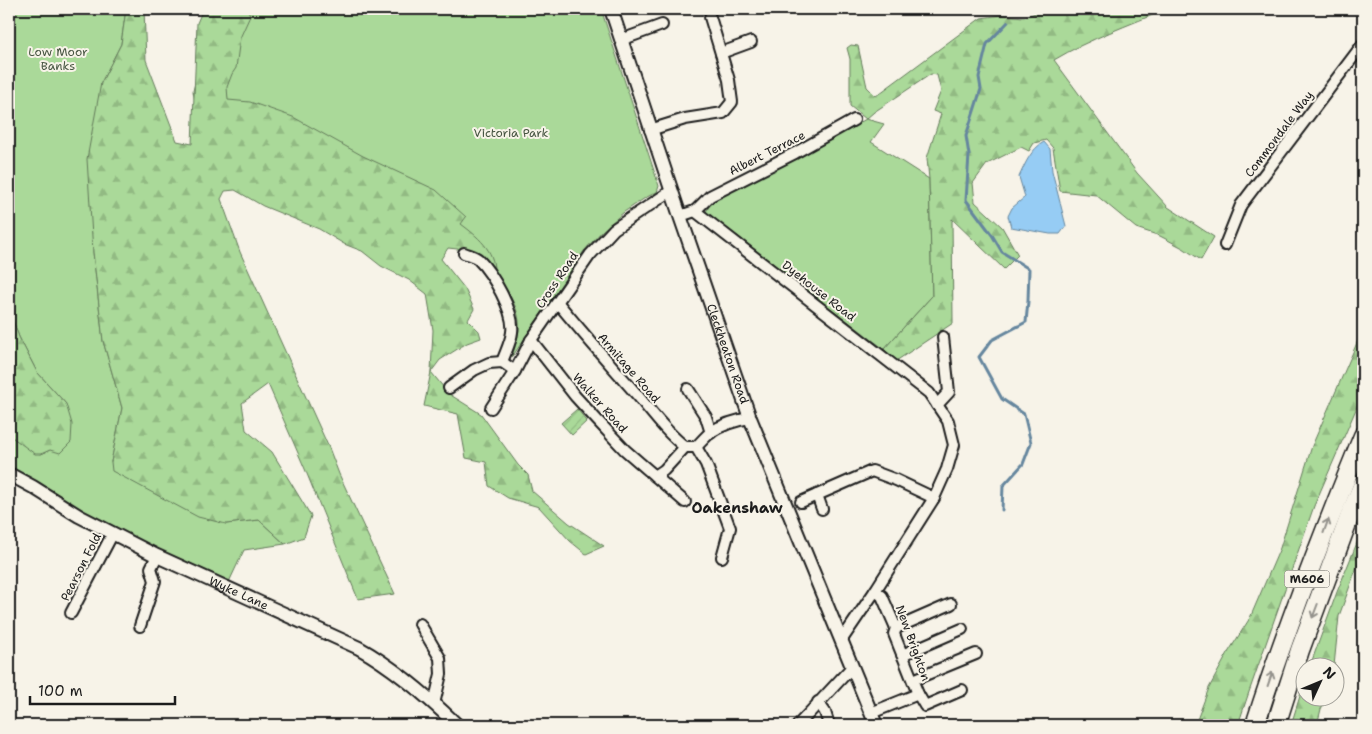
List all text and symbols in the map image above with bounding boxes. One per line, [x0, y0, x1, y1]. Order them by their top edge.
park label: Low Moor Banks [28, 44, 88, 74]
street label: Commondale Way [1241, 88, 1317, 180]
park label: Victoria Park [474, 125, 549, 141]
street label: Albert Terrace [726, 127, 808, 179]
street label: Cross Road [532, 248, 582, 311]
street label: Dyehouse Road [779, 257, 860, 325]
street label: Cleckheaton Road [703, 301, 753, 406]
street label: Armitage Road [594, 330, 664, 407]
street label: Walker Road [569, 370, 631, 437]
district label: Oakenshaw [691, 498, 783, 518]
one-way arrow [1322, 519, 1331, 535]
street label: Pearson Fold [57, 530, 105, 604]
road number: M606 [1284, 570, 1330, 588]
street label: Wyke Lane [206, 573, 271, 614]
street label: New Brighton [892, 603, 934, 683]
one-way arrow [1309, 603, 1319, 618]
north arrow [1294, 656, 1344, 706]
text: N [1319, 663, 1340, 683]
one-way arrow [1266, 672, 1275, 687]
scale bar [30, 674, 175, 706]
text: 100 m [38, 681, 83, 701]

